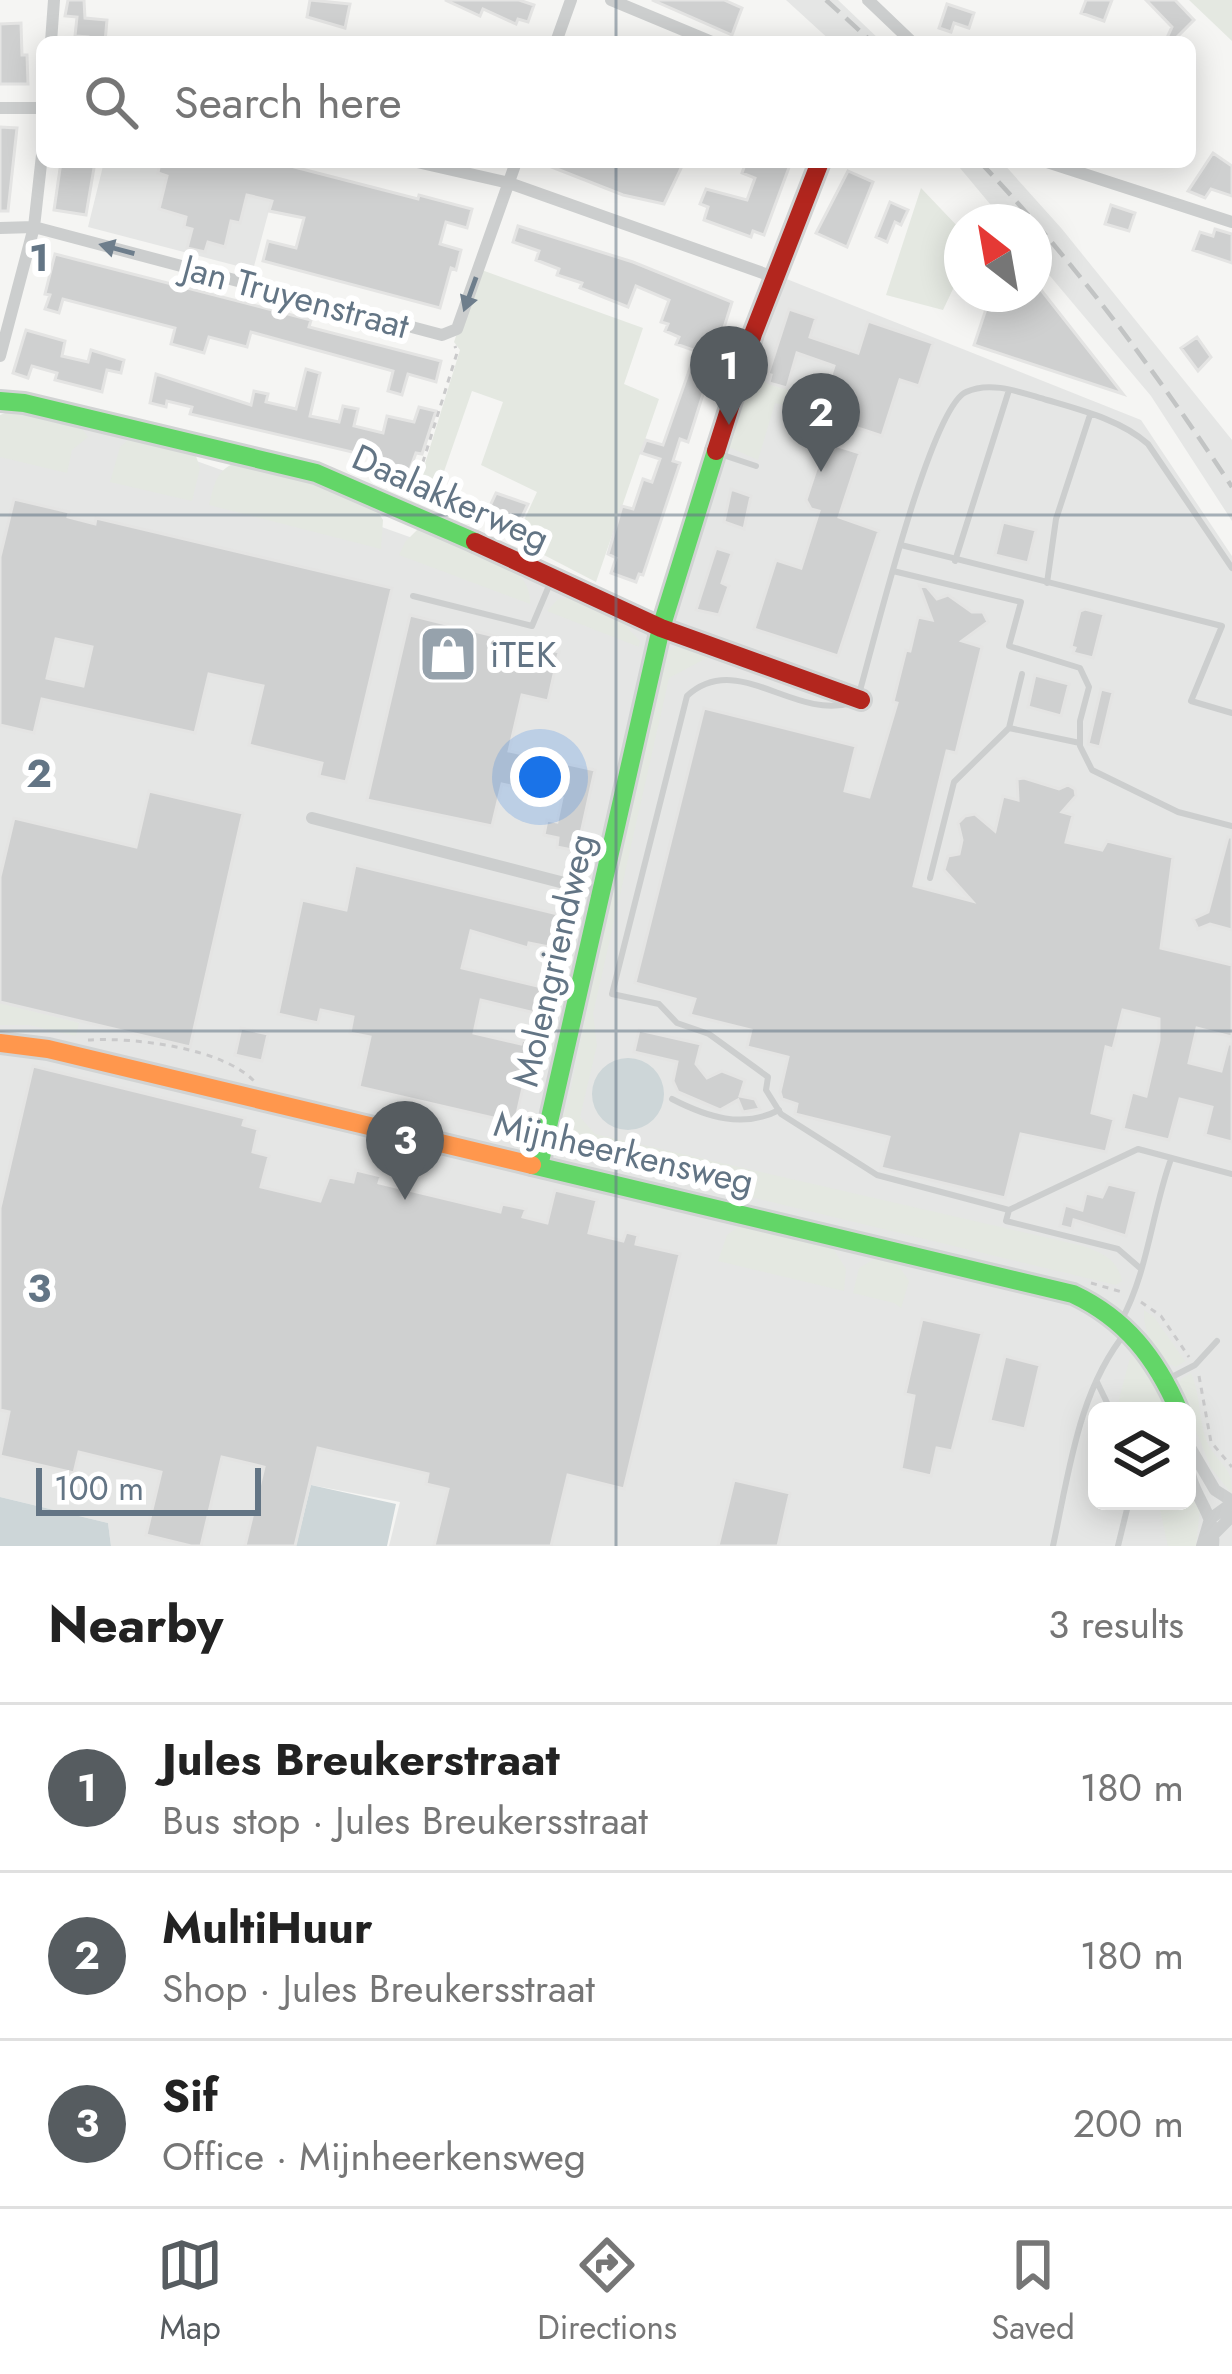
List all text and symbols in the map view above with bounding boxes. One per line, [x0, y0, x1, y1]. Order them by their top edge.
search box [36, 36, 1196, 168]
icon: search [78, 69, 144, 135]
text: Search here [174, 70, 402, 135]
north arrow [944, 204, 1052, 312]
text: 1 [29, 229, 49, 286]
one-way arrow [98, 238, 135, 257]
street label: Jan Truyenstraat [173, 240, 415, 351]
one-way arrow [460, 276, 478, 312]
pin: 1 [690, 326, 768, 425]
pin: 2 [782, 373, 860, 472]
street label: Daalakkerweg [344, 430, 558, 564]
shop icon: iTEK [417, 623, 479, 685]
place label: iTEK [490, 628, 557, 680]
text: 2 [26, 745, 52, 802]
your location [510, 747, 570, 807]
street label: Molengriendweg [499, 829, 607, 1091]
street label: Mijnheerkensweg [489, 1097, 759, 1207]
pin: 3 [366, 1101, 444, 1200]
text: 3 [27, 1260, 51, 1317]
map controls [1088, 1402, 1196, 1510]
button: layers [1088, 1402, 1196, 1510]
scale bar [36, 1462, 261, 1515]
text: 100 m [54, 1465, 144, 1512]
text: Nearby [48, 1587, 223, 1661]
text: 3 results [1048, 1596, 1184, 1653]
text: Jules Breukerstraat [162, 1727, 560, 1792]
text: 1 [77, 1759, 97, 1816]
text: 180 m [1080, 1759, 1184, 1816]
text: Bus stop · Jules Breukersstraat [162, 1792, 648, 1849]
text: MultiHuur [162, 1895, 372, 1960]
text: 2 [74, 1927, 100, 1984]
text: 180 m [1080, 1927, 1184, 1984]
text: Shop · Jules Breukersstraat [162, 1960, 595, 2017]
text: Sif [162, 2063, 218, 2128]
text: 3 [75, 2095, 99, 2152]
text: 200 m [1073, 2095, 1184, 2152]
text: Office · Mijnheerkensweg [162, 2128, 586, 2185]
tab: Map [157, 2232, 223, 2351]
tab: Directions [537, 2232, 677, 2351]
tab: Saved [991, 2232, 1075, 2351]

